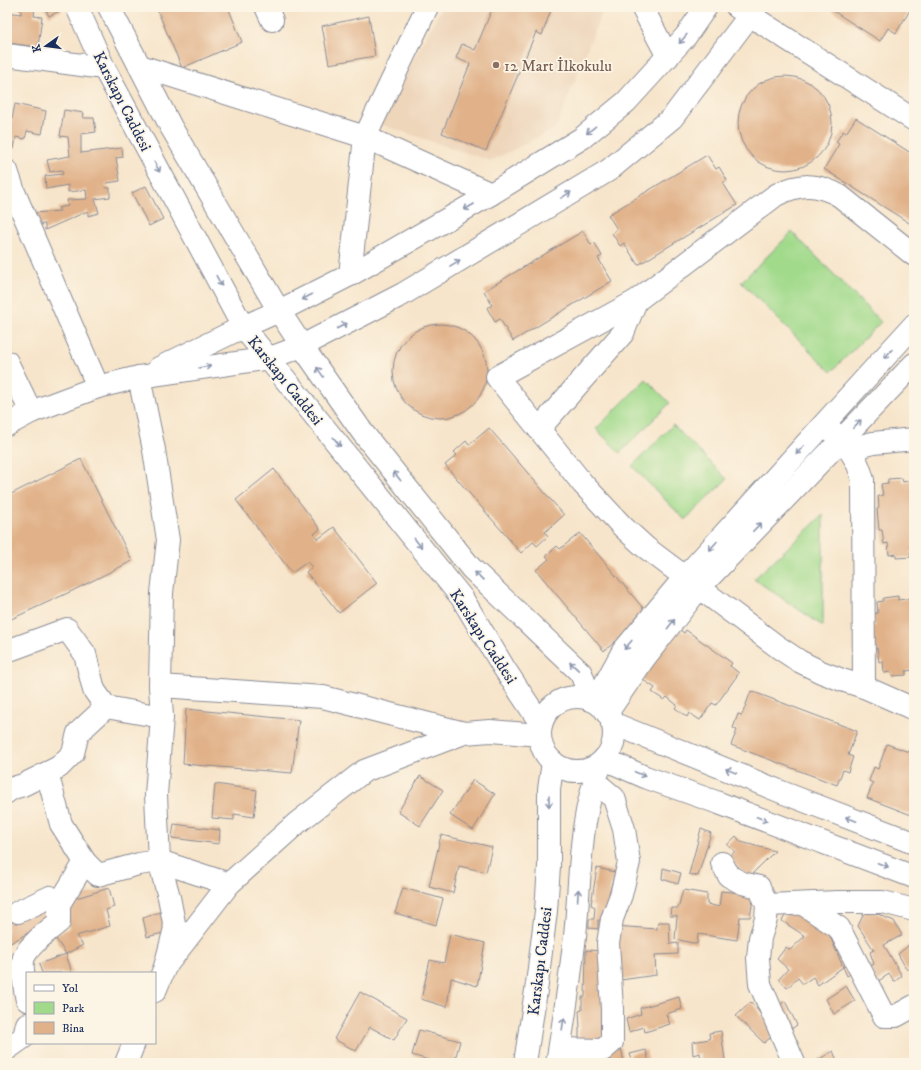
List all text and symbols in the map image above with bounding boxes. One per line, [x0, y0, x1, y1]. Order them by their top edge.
north arrow [26, 26, 66, 66]
one-way arrow [679, 34, 688, 44]
text: K [29, 42, 45, 54]
street label: Karskapı Caddesi [88, 48, 156, 155]
place label: 12 Mart İlkokulu [504, 56, 612, 76]
marker: 12 Mart İlkokulu [491, 60, 501, 70]
one-way arrow [586, 126, 596, 135]
one-way arrow [154, 161, 162, 173]
one-way arrow [560, 191, 572, 199]
one-way arrow [463, 203, 475, 211]
one-way arrow [449, 258, 461, 266]
one-way arrow [215, 275, 223, 287]
one-way arrow [301, 294, 313, 301]
one-way arrow [335, 321, 347, 329]
street label: Karskapı Caddesi [243, 332, 327, 429]
one-way arrow [883, 349, 892, 359]
one-way arrow [198, 363, 211, 371]
one-way arrow [316, 366, 324, 377]
one-way arrow [852, 418, 861, 429]
one-way arrow [333, 436, 341, 447]
one-way arrow [796, 445, 805, 455]
one-way arrow [393, 471, 401, 482]
one-way arrow [752, 522, 762, 532]
one-way arrow [414, 538, 422, 549]
one-way arrow [709, 541, 718, 551]
one-way arrow [474, 572, 484, 581]
street label: Karskapı Caddesi [445, 585, 521, 688]
one-way arrow [666, 619, 675, 630]
one-way arrow [624, 639, 633, 650]
one-way arrow [569, 661, 579, 671]
one-way arrow [725, 767, 737, 775]
one-way arrow [633, 771, 645, 779]
one-way arrow [545, 794, 553, 807]
one-way arrow [846, 815, 858, 823]
one-way arrow [755, 816, 767, 824]
one-way arrow [877, 862, 889, 870]
one-way arrow [574, 889, 581, 902]
street label: Karskapı Caddesi [523, 906, 557, 1017]
legend [26, 972, 156, 1044]
text: Yol [62, 981, 79, 996]
text: Park [62, 1001, 84, 1016]
one-way arrow [559, 1018, 567, 1031]
text: Bina [62, 1021, 85, 1036]

